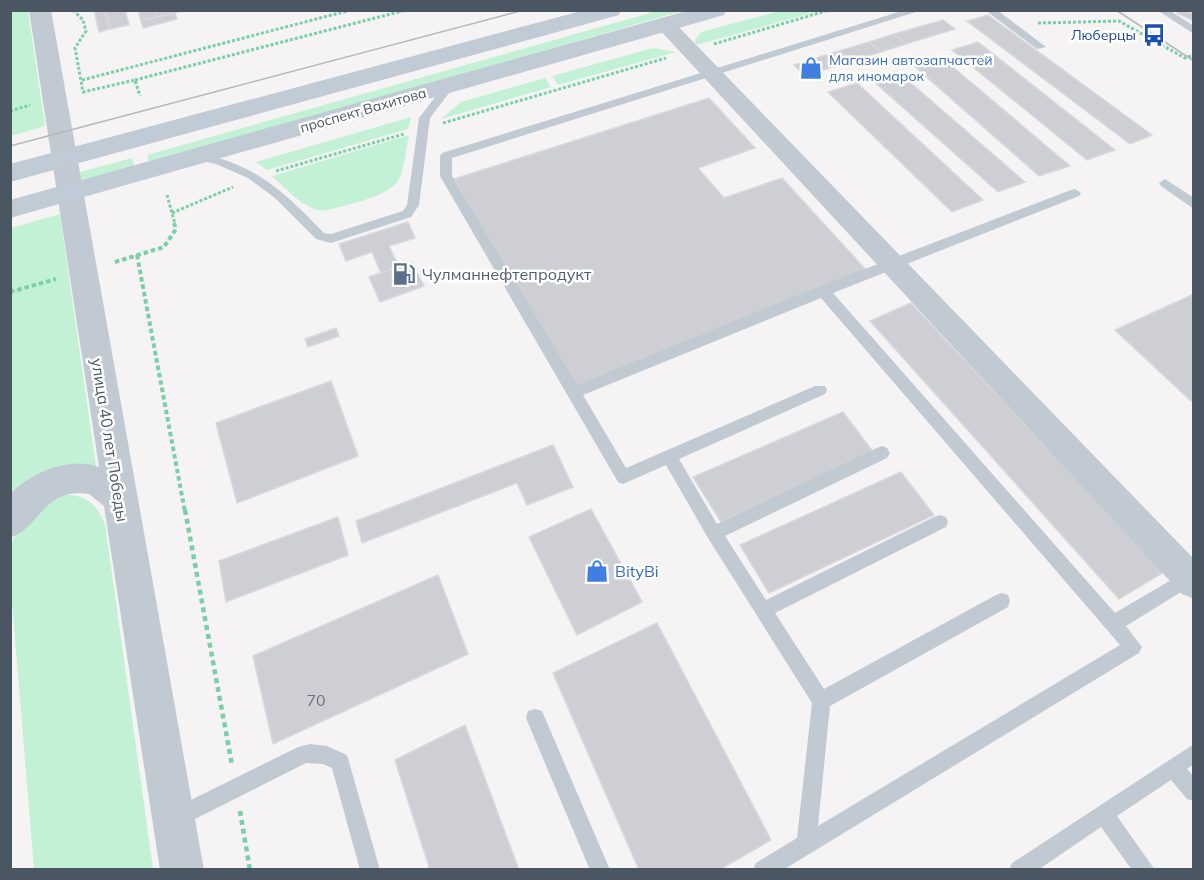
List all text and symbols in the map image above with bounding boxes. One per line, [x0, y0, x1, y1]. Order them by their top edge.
bus stop icon: Люберцы [1141, 22, 1167, 48]
place label: Люберцы [1071, 26, 1136, 44]
place label: Магазин автозапчастей для иномарок [829, 51, 993, 85]
shop icon: Магазин автозапчастей для иномарок [798, 55, 824, 81]
street label: проспект Вахитова [298, 83, 428, 137]
fuel station icon: Чулманнефтепродукт [391, 261, 417, 287]
place label: Чулманнефтепродукт [422, 264, 592, 284]
street label: улица 40 лет Победы [87, 357, 133, 523]
shop icon: BityBi [584, 558, 610, 584]
place label: BityBi [615, 561, 659, 581]
house number: 70 [306, 690, 326, 710]

